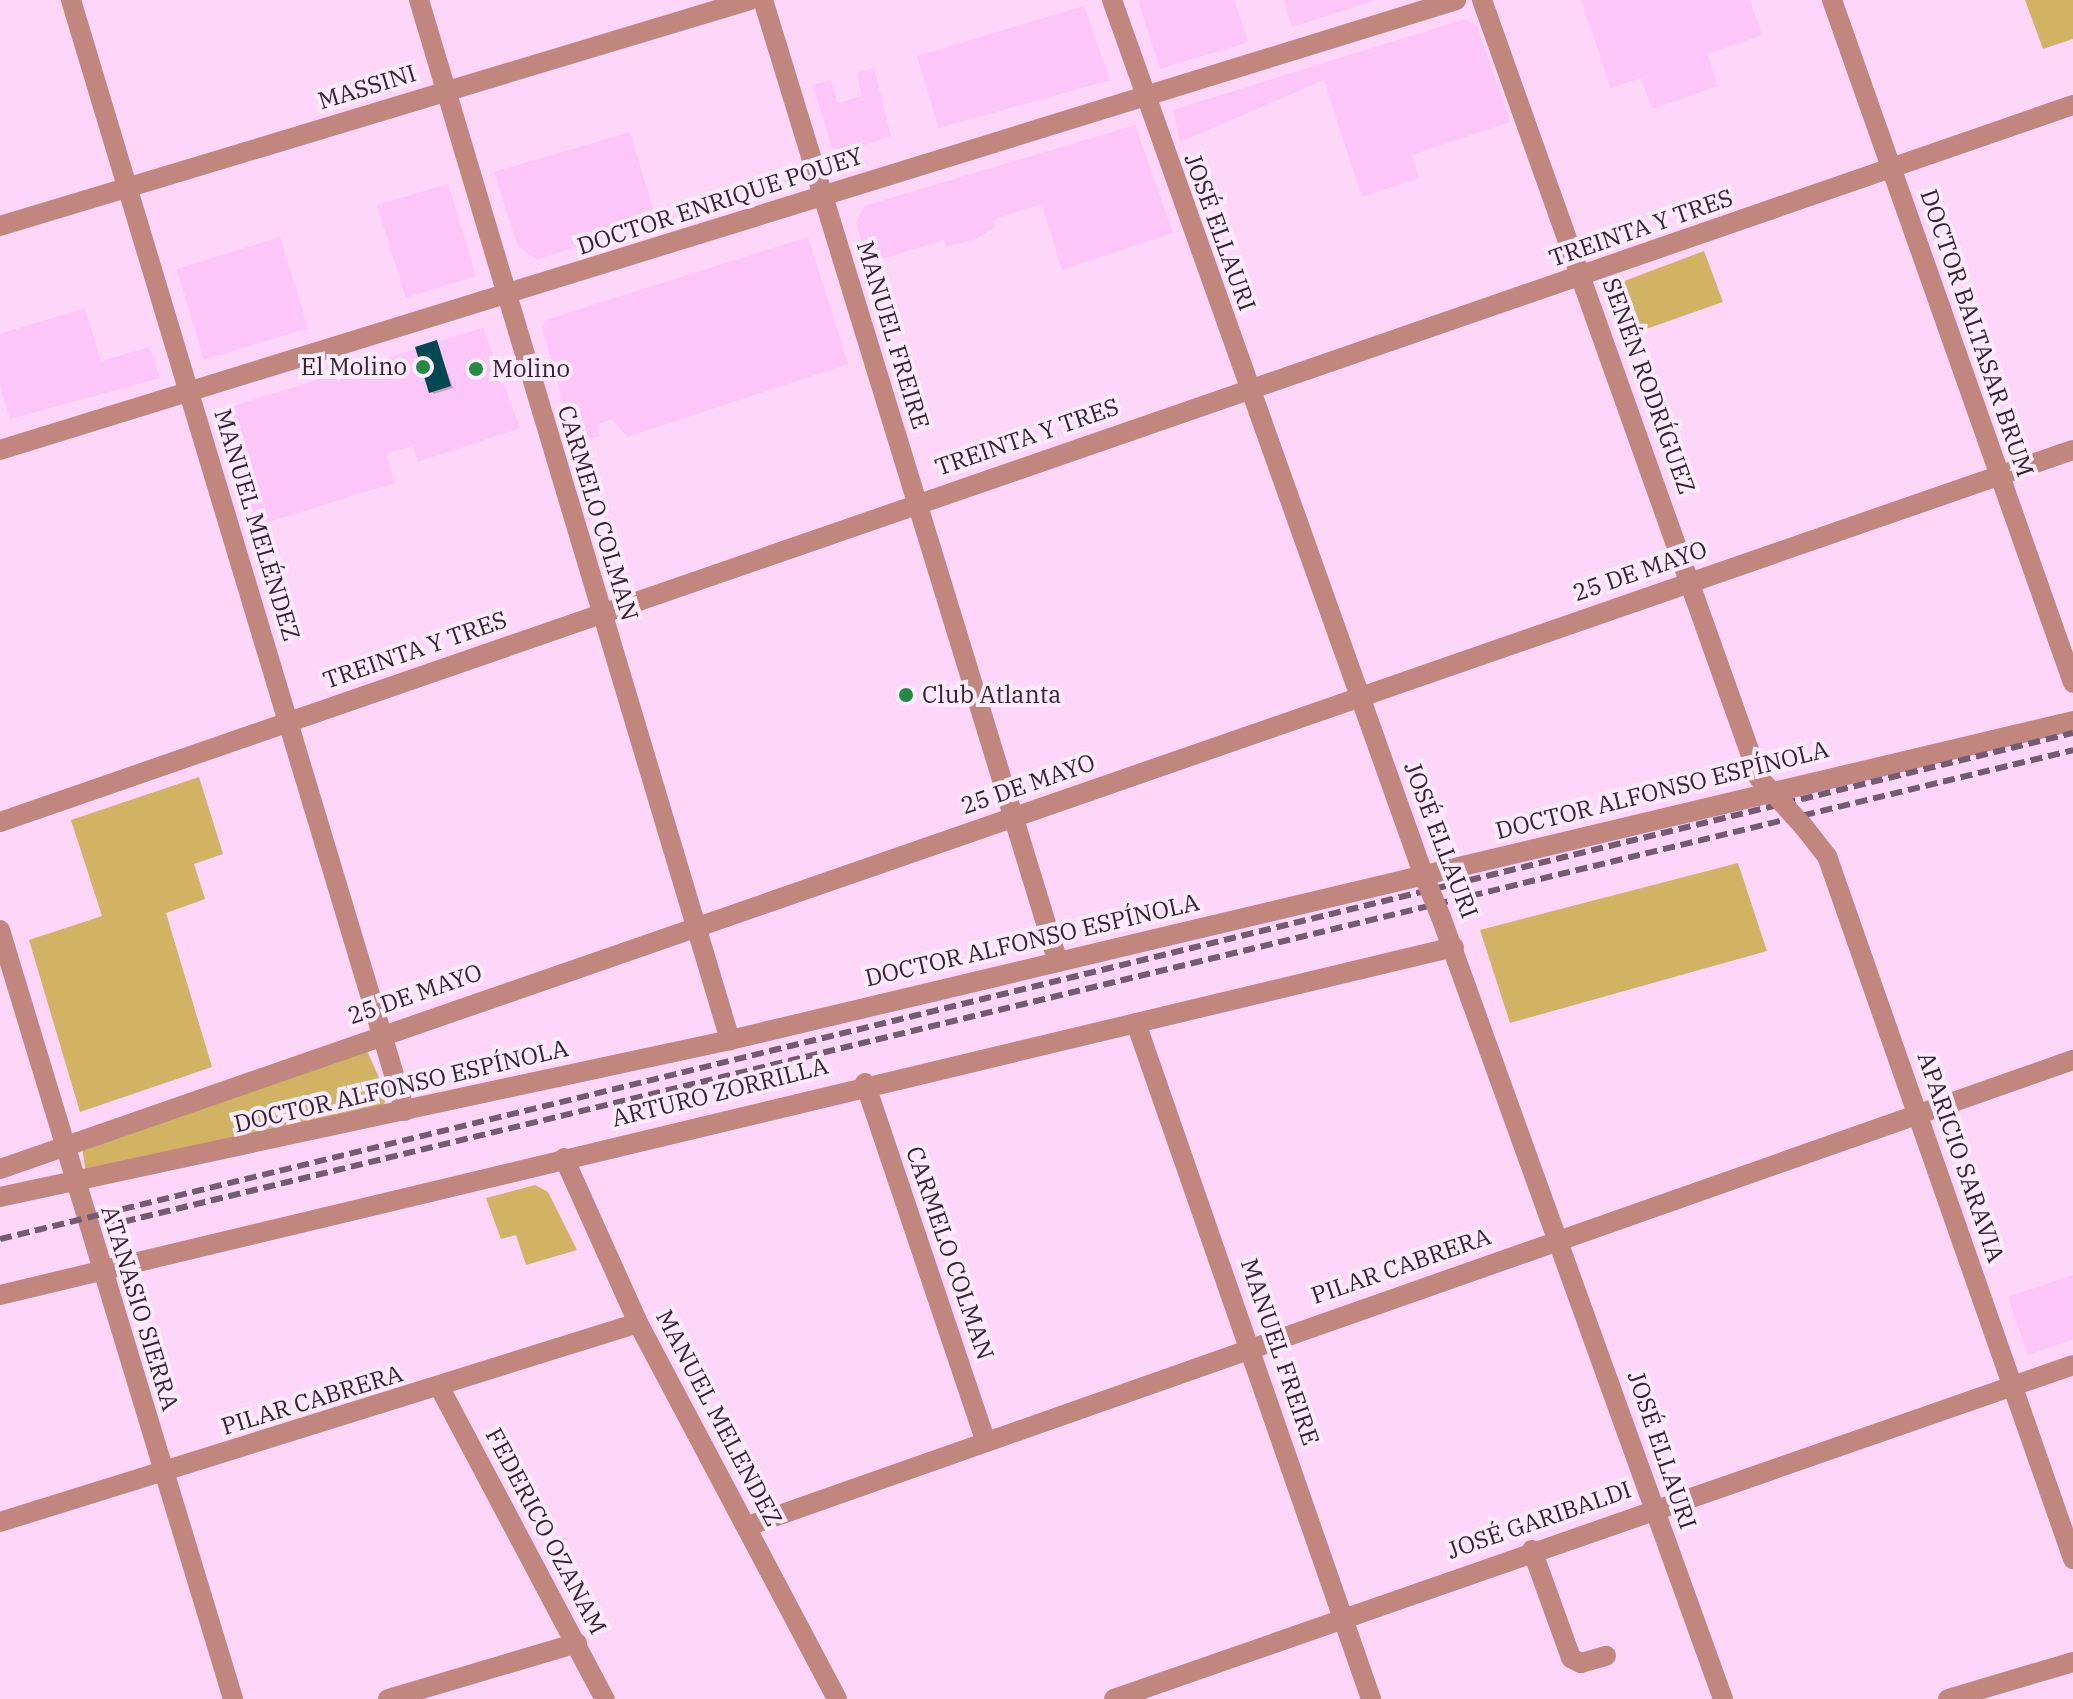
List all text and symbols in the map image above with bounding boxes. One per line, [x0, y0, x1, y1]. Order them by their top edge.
street label: MASSINI [315, 58, 419, 116]
street label: DOCTOR ENRIQUE POUEY [573, 141, 867, 261]
street label: JOSÉ ELLAURI [1178, 149, 1262, 315]
street label: TREINTA Y TRES [1545, 183, 1737, 273]
street label: DOCTOR BALTASAR BRUM [1914, 185, 2040, 481]
street label: MANUEL FREIRE [851, 237, 935, 433]
street label: SENÉN RODRÍGUEZ [1597, 274, 1701, 498]
place label: El Molino [301, 353, 407, 381]
place label: Molino [492, 355, 570, 383]
marker: El Molino [414, 358, 432, 376]
marker: Molino [467, 360, 485, 378]
street label: TREINTA Y TRES [931, 392, 1123, 482]
street label: CARMELO COLMAN [552, 402, 644, 624]
street label: MANUEL MELÉNDEZ [208, 405, 306, 645]
street label: 25 DE MAYO [1569, 535, 1711, 607]
street label: TREINTA Y TRES [319, 605, 511, 695]
place label: Club Atlanta [922, 681, 1061, 709]
marker: Club Atlanta [897, 686, 915, 704]
street label: DOCTOR ALFONSO ESPÍNOLA [1493, 735, 1831, 845]
street label: 25 DE MAYO [957, 748, 1099, 820]
street label: JOSÉ ELLAURI [1398, 758, 1484, 922]
street label: DOCTOR ALFONSO ESPÍNOLA [862, 887, 1202, 993]
street label: 25 DE MAYO [344, 958, 486, 1030]
street label: DOCTOR ALFONSO ESPÍNOLA [231, 1033, 571, 1139]
street label: APARICIO SARAVIA [1911, 1048, 2011, 1266]
street label: ARTURO ZORRILLA [609, 1051, 831, 1133]
street label: CARMELO COLMAN [900, 1143, 1000, 1363]
street label: ATANASIO SIERRA [95, 1202, 185, 1414]
street label: PILAR CABRERA [1307, 1222, 1495, 1310]
street label: MANUEL FREIRE [1235, 1255, 1325, 1449]
street label: MANUEL MELENDEZ [650, 1305, 788, 1531]
street label: PILAR CABRERA [218, 1359, 406, 1441]
street label: JOSÉ ELLAURI [1621, 1367, 1703, 1533]
street label: FEDERICO OZANAM [479, 1423, 613, 1639]
street label: JOSÉ GARIBALDI [1443, 1475, 1635, 1565]

